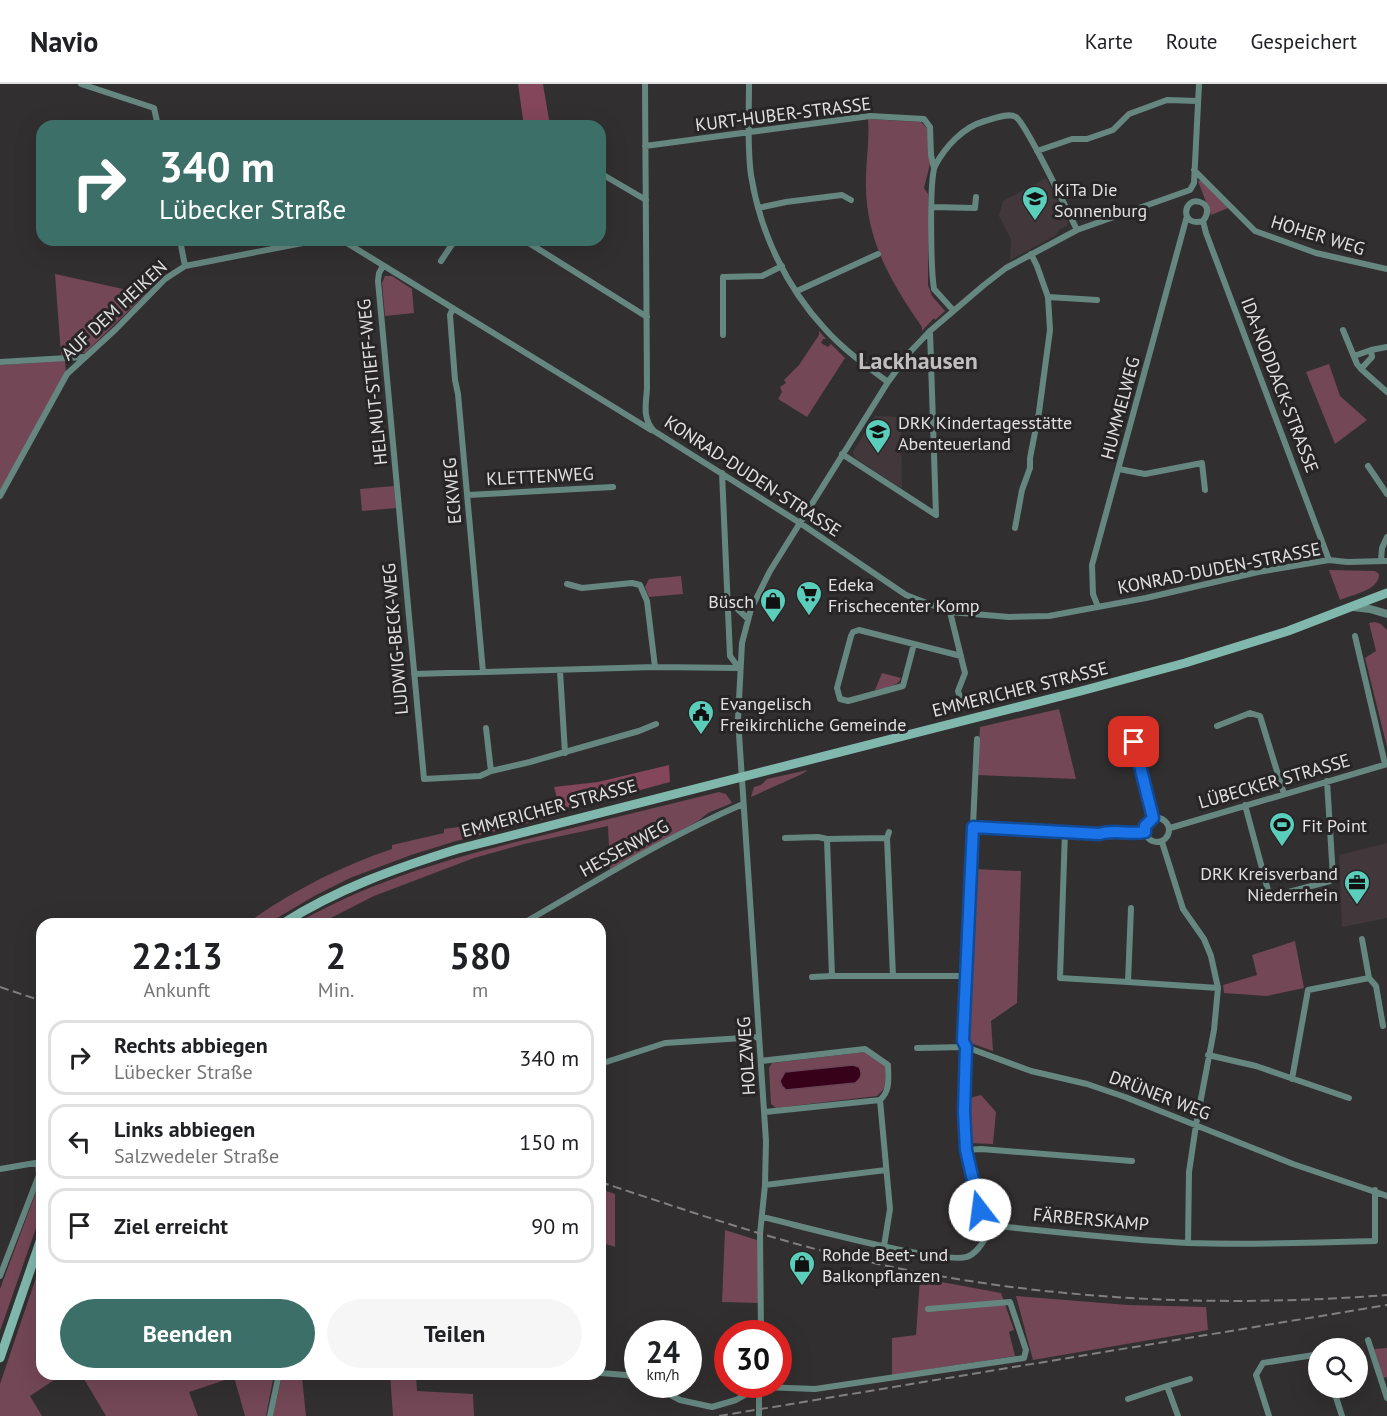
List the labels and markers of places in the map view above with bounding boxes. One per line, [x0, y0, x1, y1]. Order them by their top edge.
place label: KiTa Die Sonnenburg [1054, 178, 1147, 222]
school or university icon: KiTa Die Sonnenburg [1020, 184, 1050, 222]
place label: DRK Kindertagesstätte Abenteuerland [898, 411, 1072, 455]
school or university icon: DRK Kindertagesstätte Abenteuerland [863, 417, 893, 455]
place label: Edeka Frischecenter Komp [828, 573, 980, 617]
supermarket icon: Edeka Frischecenter Komp [794, 579, 824, 617]
shop icon: Büsch [758, 586, 788, 624]
place label: Büsch [708, 590, 754, 613]
place label: Evangelisch Freikirchliche Gemeinde [720, 692, 906, 736]
public building icon: Evangelisch Freikirchliche Gemeinde [686, 698, 716, 736]
pin [1108, 716, 1159, 767]
sports icon: Fit Point [1267, 810, 1297, 848]
place label: Fit Point [1302, 814, 1367, 837]
place label: DRK Kreisverband Niederrhein [1200, 862, 1338, 906]
office icon: DRK Kreisverband Niederrhein [1342, 868, 1372, 906]
place label: Rohde Beet- und Balkonpflanzen [822, 1243, 948, 1287]
shop icon: Rohde Beet- und Balkonpflanzen [787, 1249, 817, 1287]

